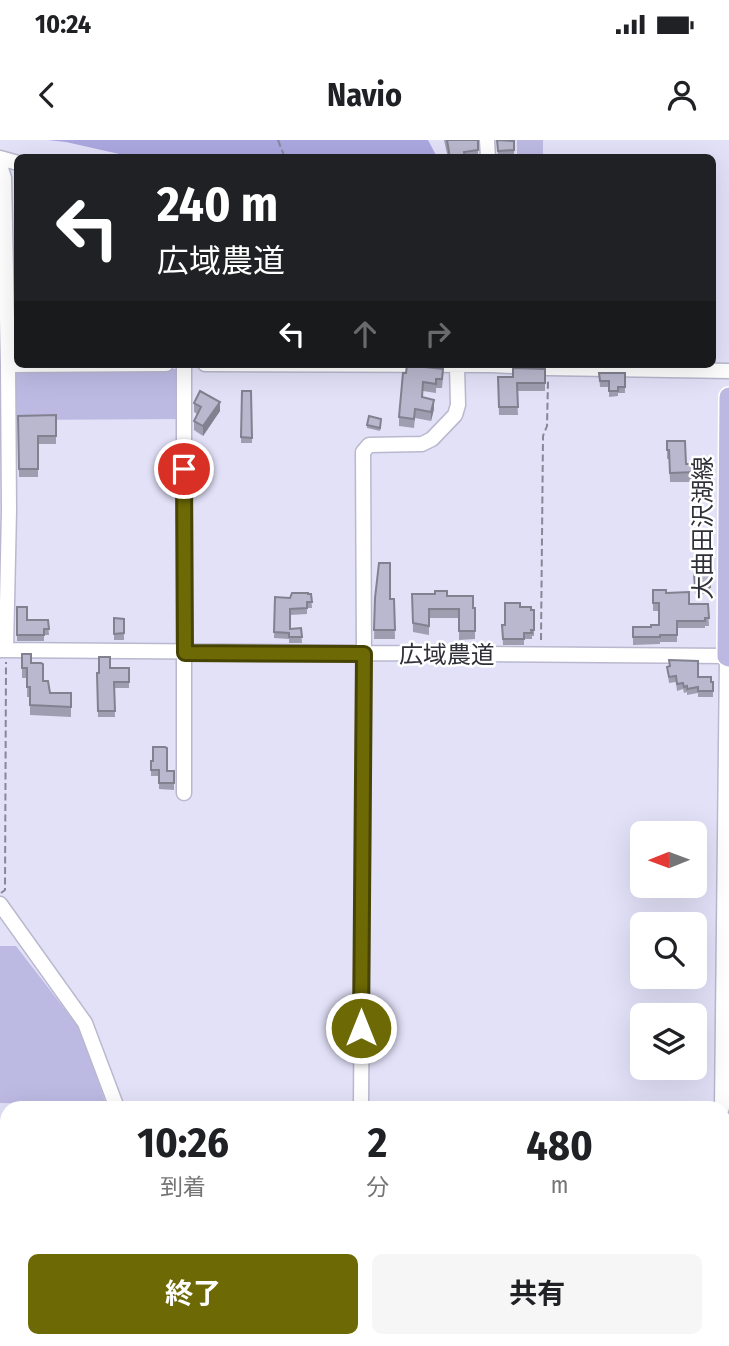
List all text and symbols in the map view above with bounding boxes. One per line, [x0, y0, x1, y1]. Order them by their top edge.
text: 10:24 [35, 9, 91, 40]
icon: back [28, 76, 66, 114]
text: Navio [327, 76, 402, 114]
icon: person [663, 76, 701, 114]
text: 240 m [157, 175, 278, 234]
icon: left [42, 182, 133, 273]
text: 広域農道 [157, 242, 285, 280]
icon: left [273, 315, 311, 353]
icon: ahead [346, 315, 384, 353]
icon: right [419, 315, 457, 353]
pin [154, 439, 214, 499]
icon: arrive [165, 450, 203, 488]
street label: 大曲田沢湖線 [689, 456, 717, 600]
street label: 広域農道 [399, 641, 495, 669]
north arrow [630, 821, 707, 898]
map controls [630, 821, 707, 1080]
button: search [630, 912, 707, 989]
position arrow [324, 991, 398, 1065]
button: layers [630, 1003, 707, 1080]
text: 10:26 [137, 1118, 229, 1168]
text: 2 [368, 1118, 387, 1168]
text: 480 [526, 1121, 593, 1171]
text: m [551, 1171, 568, 1199]
text: 到着 [160, 1173, 206, 1201]
text: 分 [366, 1173, 389, 1201]
button: 終了 [28, 1254, 358, 1334]
button: 共有 [372, 1254, 702, 1334]

